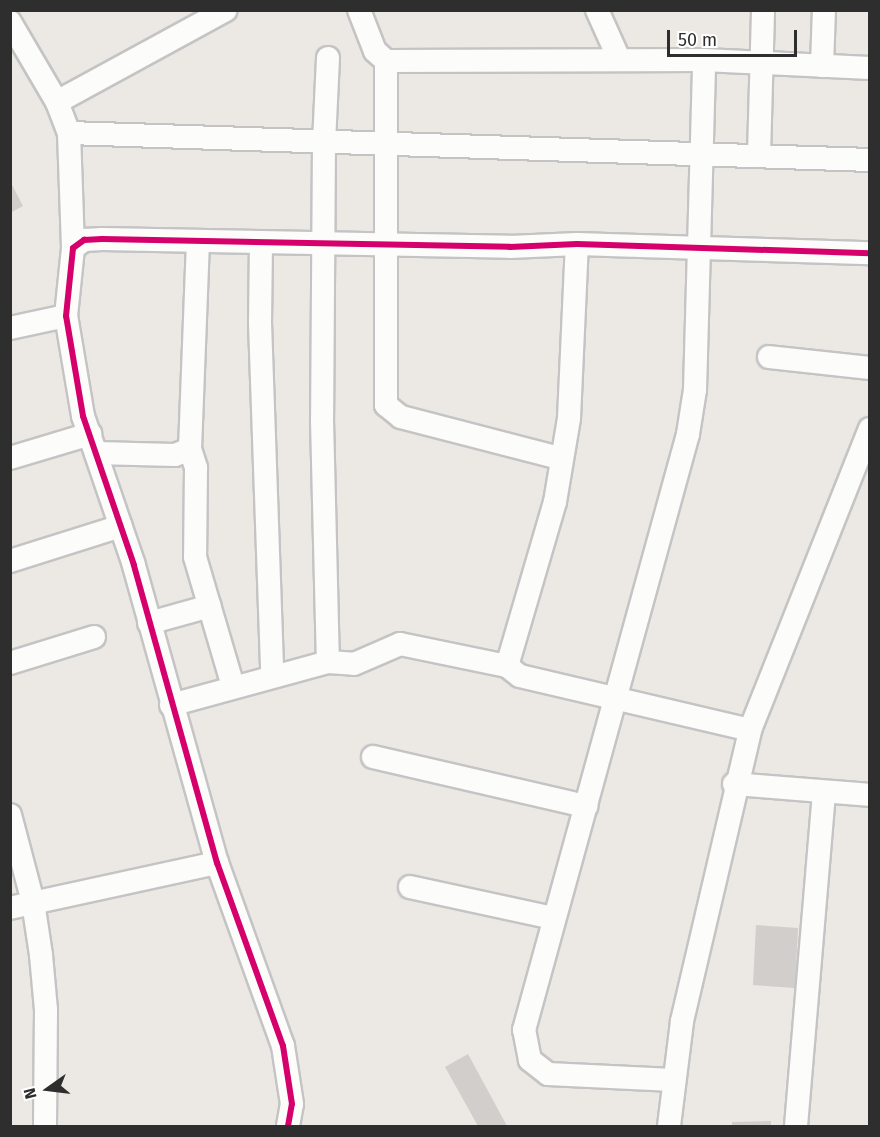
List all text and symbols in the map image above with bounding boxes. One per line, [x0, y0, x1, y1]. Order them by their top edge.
scale bar [670, 18, 800, 56]
text: 50 m [678, 29, 717, 51]
north arrow [18, 1059, 78, 1119]
text: N [20, 1086, 41, 1101]

